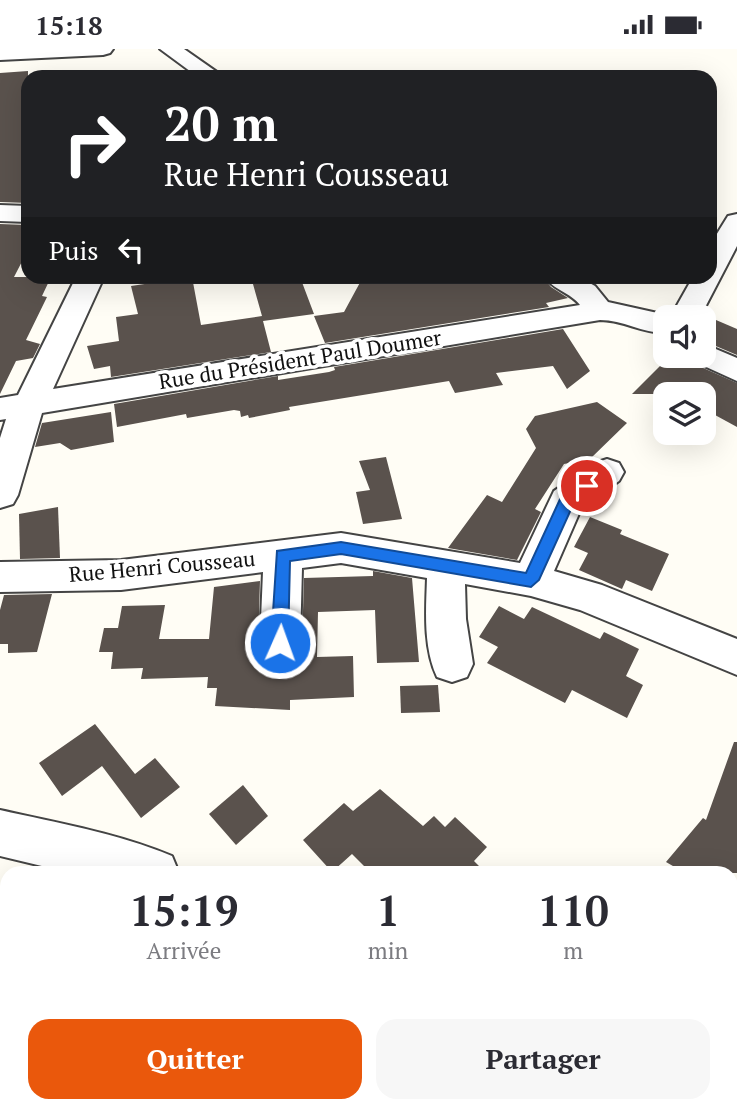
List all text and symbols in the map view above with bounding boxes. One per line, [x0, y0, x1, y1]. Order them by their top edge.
text: 15:18 [35, 8, 103, 42]
text: 20 m [164, 90, 278, 155]
icon: right [49, 98, 140, 189]
text: Rue Henri Cousseau [164, 153, 449, 195]
icon: left [112, 231, 150, 269]
text: Puis [49, 233, 98, 267]
map controls [653, 305, 716, 445]
button: sound [653, 305, 716, 368]
street label: Rue du Président Paul Doumer [156, 323, 443, 395]
button: layers [653, 382, 716, 445]
pin [557, 456, 617, 516]
icon: arrive [568, 467, 606, 505]
street label: Rue Henri Cousseau [68, 544, 256, 588]
position arrow [243, 606, 317, 680]
text: 15:19 [129, 882, 239, 938]
text: 1 [376, 882, 400, 938]
text: 110 [538, 882, 609, 938]
text: Arrivée [147, 935, 221, 966]
text: min [368, 935, 408, 966]
text: m [563, 935, 583, 966]
button: Quitter [28, 1019, 362, 1099]
button: Partager [376, 1019, 710, 1099]

